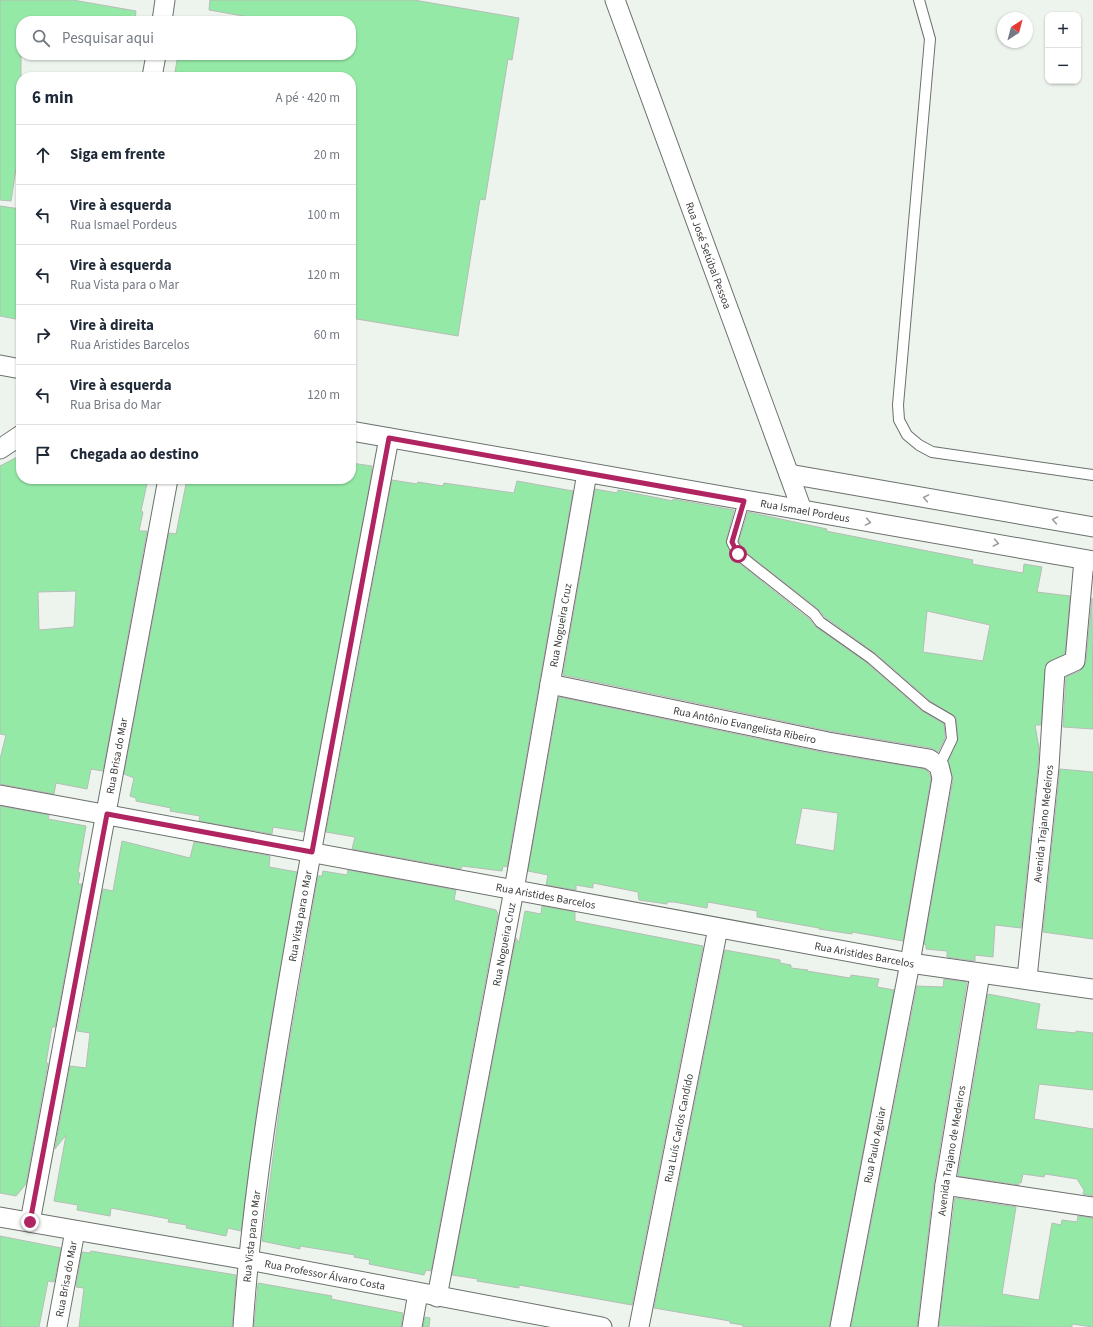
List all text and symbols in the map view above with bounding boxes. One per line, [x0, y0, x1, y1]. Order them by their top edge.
north arrow [997, 12, 1033, 48]
map controls [1045, 12, 1081, 84]
button: + [1045, 12, 1081, 48]
search box [16, 16, 356, 60]
icon: search [30, 27, 52, 49]
text: Pesquisar aqui [62, 28, 154, 49]
button: − [1045, 48, 1081, 84]
text: 6 min [32, 86, 73, 110]
text: A pé · 420 m [275, 89, 340, 107]
icon: ahead [32, 144, 54, 166]
text: Siga em frente [70, 144, 165, 165]
text: 20 m [314, 146, 340, 164]
text: Vire à esquerda [70, 195, 172, 216]
street label: Rua José Setúbal Pessoa [682, 200, 735, 311]
icon: left [32, 204, 54, 226]
text: 100 m [307, 206, 340, 224]
text: Rua Ismael Pordeus [70, 216, 177, 234]
text: Vire à esquerda [70, 255, 172, 276]
icon: left [32, 264, 54, 286]
text: 120 m [307, 266, 340, 284]
text: Rua Vista para o Mar [70, 276, 179, 294]
text: Vire à direita [70, 315, 154, 336]
icon: right [32, 324, 54, 346]
text: 60 m [314, 326, 340, 344]
text: Rua Aristides Barcelos [70, 336, 189, 354]
text: Vire à esquerda [70, 375, 172, 396]
icon: left [32, 384, 54, 406]
text: 120 m [307, 386, 340, 404]
text: Rua Brisa do Mar [70, 396, 161, 414]
icon: arrive [32, 444, 54, 466]
text: Chegada ao destino [70, 444, 199, 465]
one-way arrow [923, 494, 930, 503]
street label: Rua Ismael Pordeus [759, 495, 851, 526]
one-way arrow [1051, 516, 1058, 525]
one-way arrow [865, 517, 871, 525]
one-way arrow [993, 539, 999, 547]
route start [729, 545, 747, 563]
street label: Rua Nogueira Cruz [546, 582, 575, 668]
street label: Rua Antônio Evangelista Ribeiro [672, 702, 818, 747]
street label: Rua Brisa do Mar [102, 717, 131, 795]
street label: Avenida Trajano Medeiros [1029, 764, 1057, 883]
street label: Rua Vista para o Mar [284, 869, 315, 963]
street label: Rua Aristides Barcelos [495, 879, 597, 912]
street label: Rua Nogueira Cruz [488, 901, 519, 987]
street label: Rua Aristides Barcelos [813, 938, 916, 971]
street label: Rua Luís Carlos Candido [660, 1072, 697, 1184]
street label: Avenida Trajano de Medeiros [934, 1084, 969, 1217]
street label: Rua Paulo Aguiar [860, 1105, 890, 1185]
street label: Rua Vista para o Mar [239, 1189, 264, 1283]
route end [21, 1213, 39, 1231]
street label: Rua Brisa do Mar [52, 1239, 81, 1318]
street label: Rua Professor Álvaro Costa [263, 1256, 387, 1293]

